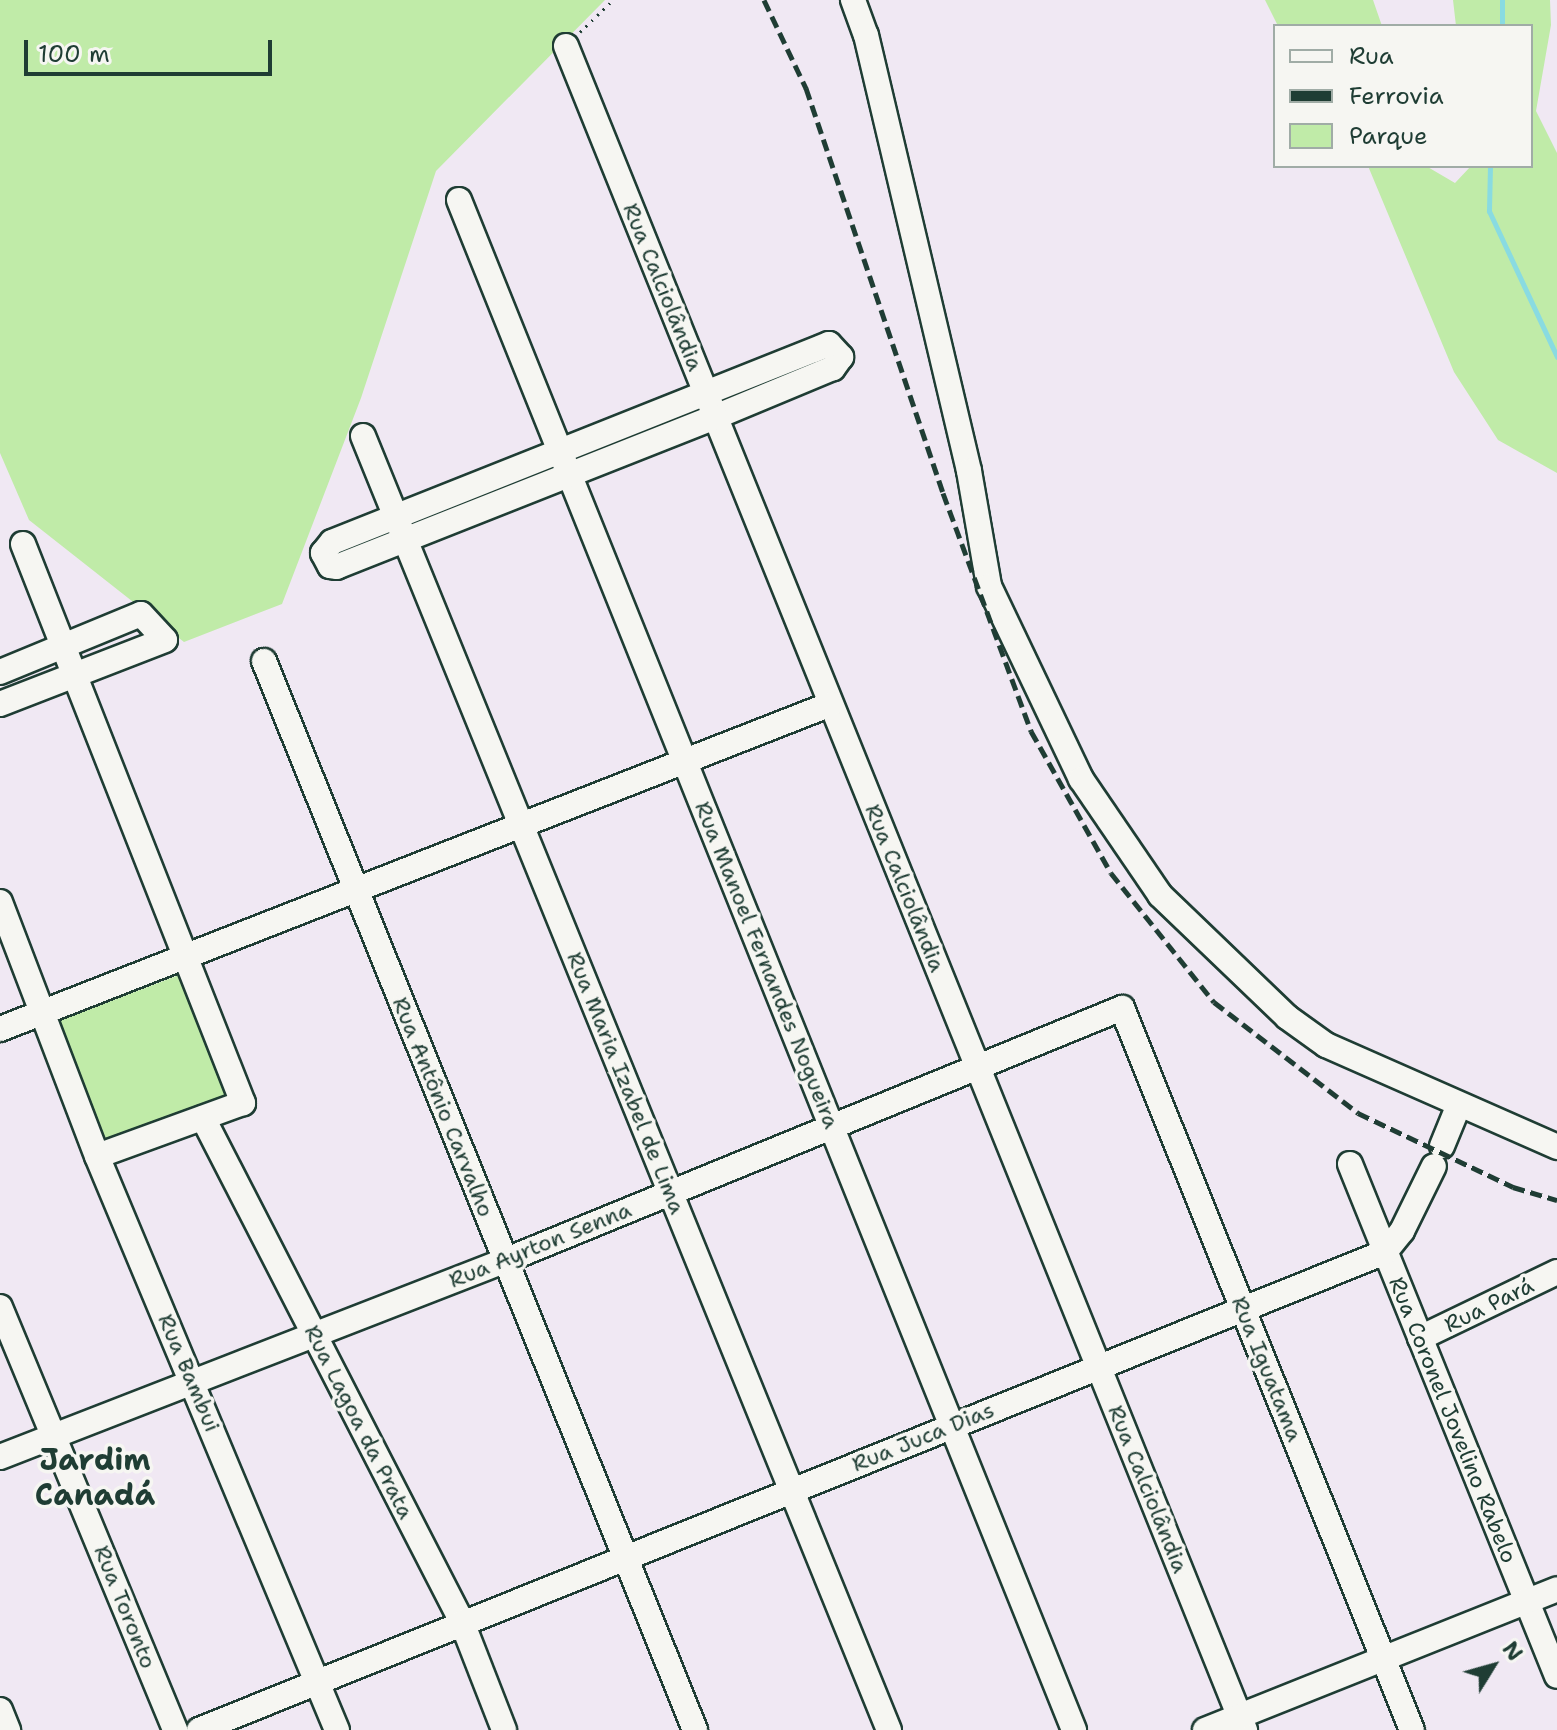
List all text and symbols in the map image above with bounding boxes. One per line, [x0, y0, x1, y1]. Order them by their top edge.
scale bar [28, 24, 276, 74]
legend [1273, 24, 1533, 168]
text: 100 m [38, 38, 110, 70]
text: Rua [1349, 40, 1394, 72]
text: Ferrovia [1349, 80, 1444, 112]
text: Parque [1349, 120, 1428, 152]
street label: Rua Calciolândia [617, 199, 709, 375]
street label: Rua Manoel Fernandes Nogueira [689, 798, 845, 1132]
street label: Rua Calciolândia [859, 800, 951, 976]
street label: Rua Maria Izabel de Lima [561, 948, 691, 1218]
street label: Rua Antônio Carvalho [387, 993, 499, 1221]
street label: Rua Ayrton Senna [445, 1196, 635, 1294]
street label: Rua Pará [1440, 1272, 1538, 1338]
street label: Rua Coronel Jovelino Rabelo [1383, 1273, 1523, 1567]
street label: Rua Iguatama [1226, 1293, 1308, 1445]
street label: Rua Bambui [152, 1310, 226, 1436]
street label: Rua Lagoa da Prata [299, 1321, 419, 1523]
street label: Rua Juca Dias [848, 1397, 998, 1477]
street label: Rua Calciolândia [1102, 1401, 1194, 1577]
district label: Jardim Canadá [35, 1442, 155, 1512]
street label: Rua Toronto [88, 1542, 162, 1672]
north arrow [1453, 1626, 1533, 1706]
text: N [1496, 1636, 1529, 1667]

